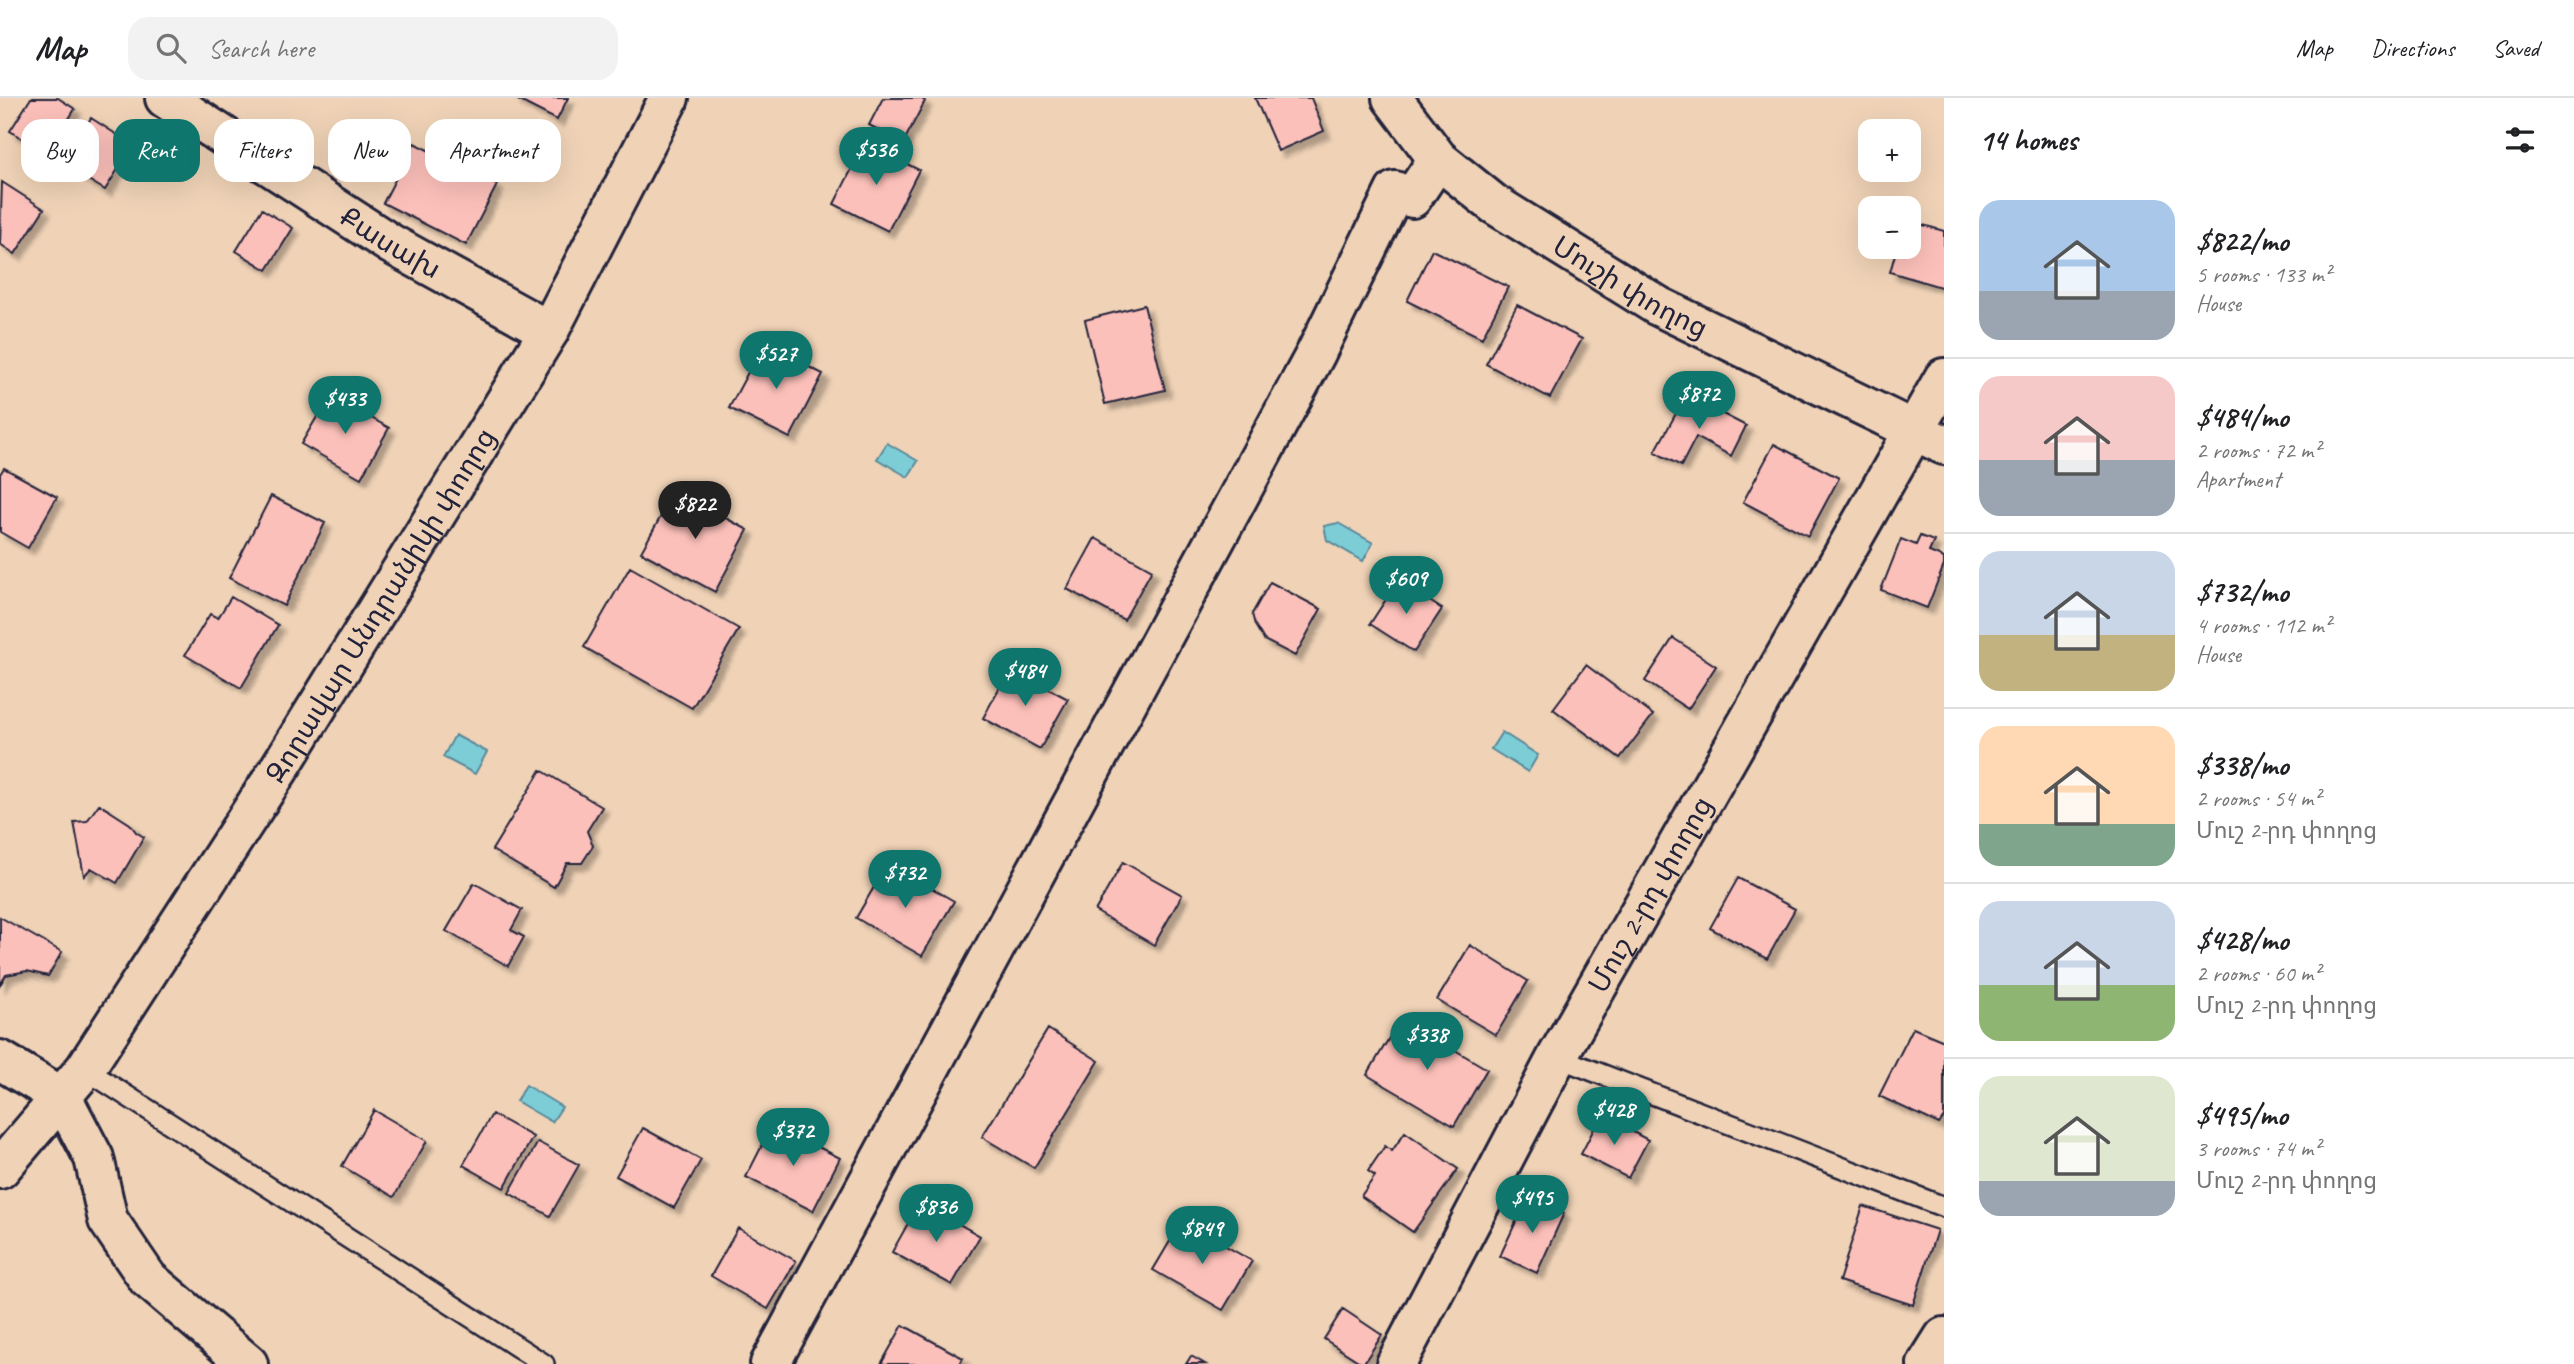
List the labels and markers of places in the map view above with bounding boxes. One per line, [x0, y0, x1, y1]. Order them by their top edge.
pin: $536 [835, 127, 917, 187]
pin: $527 [735, 331, 817, 391]
pin: $872 [1658, 372, 1740, 431]
pin: $433 [304, 376, 386, 436]
pin: $822 [654, 482, 736, 541]
pin: $609 [1365, 556, 1447, 616]
pin: $484 [984, 648, 1066, 708]
pin: $732 [864, 850, 946, 910]
pin: $338 [1386, 1012, 1468, 1072]
pin: $428 [1573, 1088, 1655, 1147]
pin: $372 [752, 1108, 834, 1168]
pin: $495 [1491, 1176, 1573, 1235]
pin: $836 [895, 1184, 977, 1244]
pin: $849 [1161, 1206, 1243, 1266]

